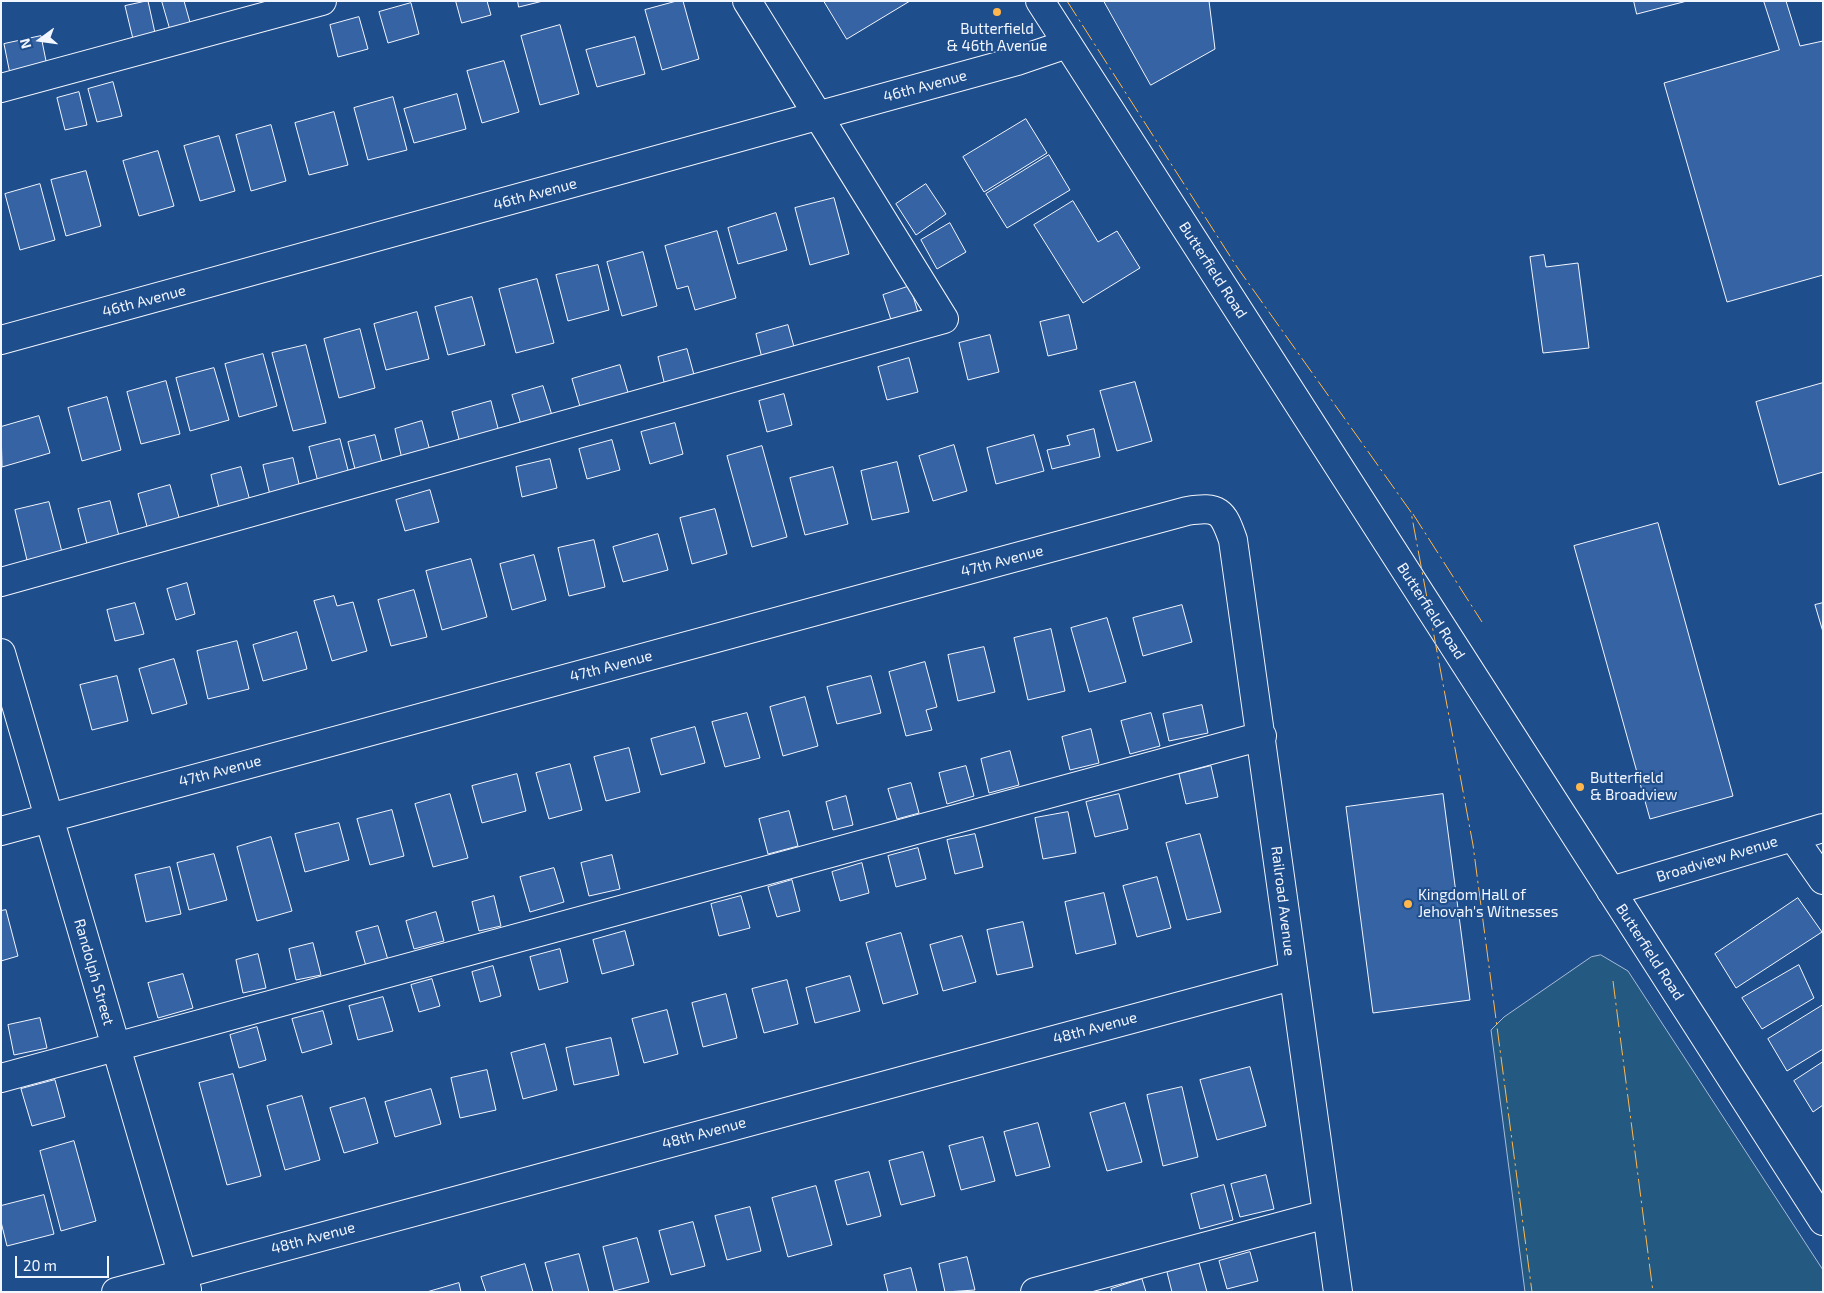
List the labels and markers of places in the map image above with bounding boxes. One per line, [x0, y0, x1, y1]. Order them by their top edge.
marker: Butterfield & 46th Avenue [991, 6, 1003, 18]
place label: Butterfield & 46th Avenue [947, 20, 1047, 55]
place label: Butterfield & Broadview [1590, 769, 1677, 804]
marker: Butterfield & Broadview [1574, 781, 1586, 793]
place label: Kingdom Hall of Jehovah's Witnesses [1418, 886, 1558, 921]
marker: Kingdom Hall of Jehovah's Witnesses [1402, 898, 1414, 910]

